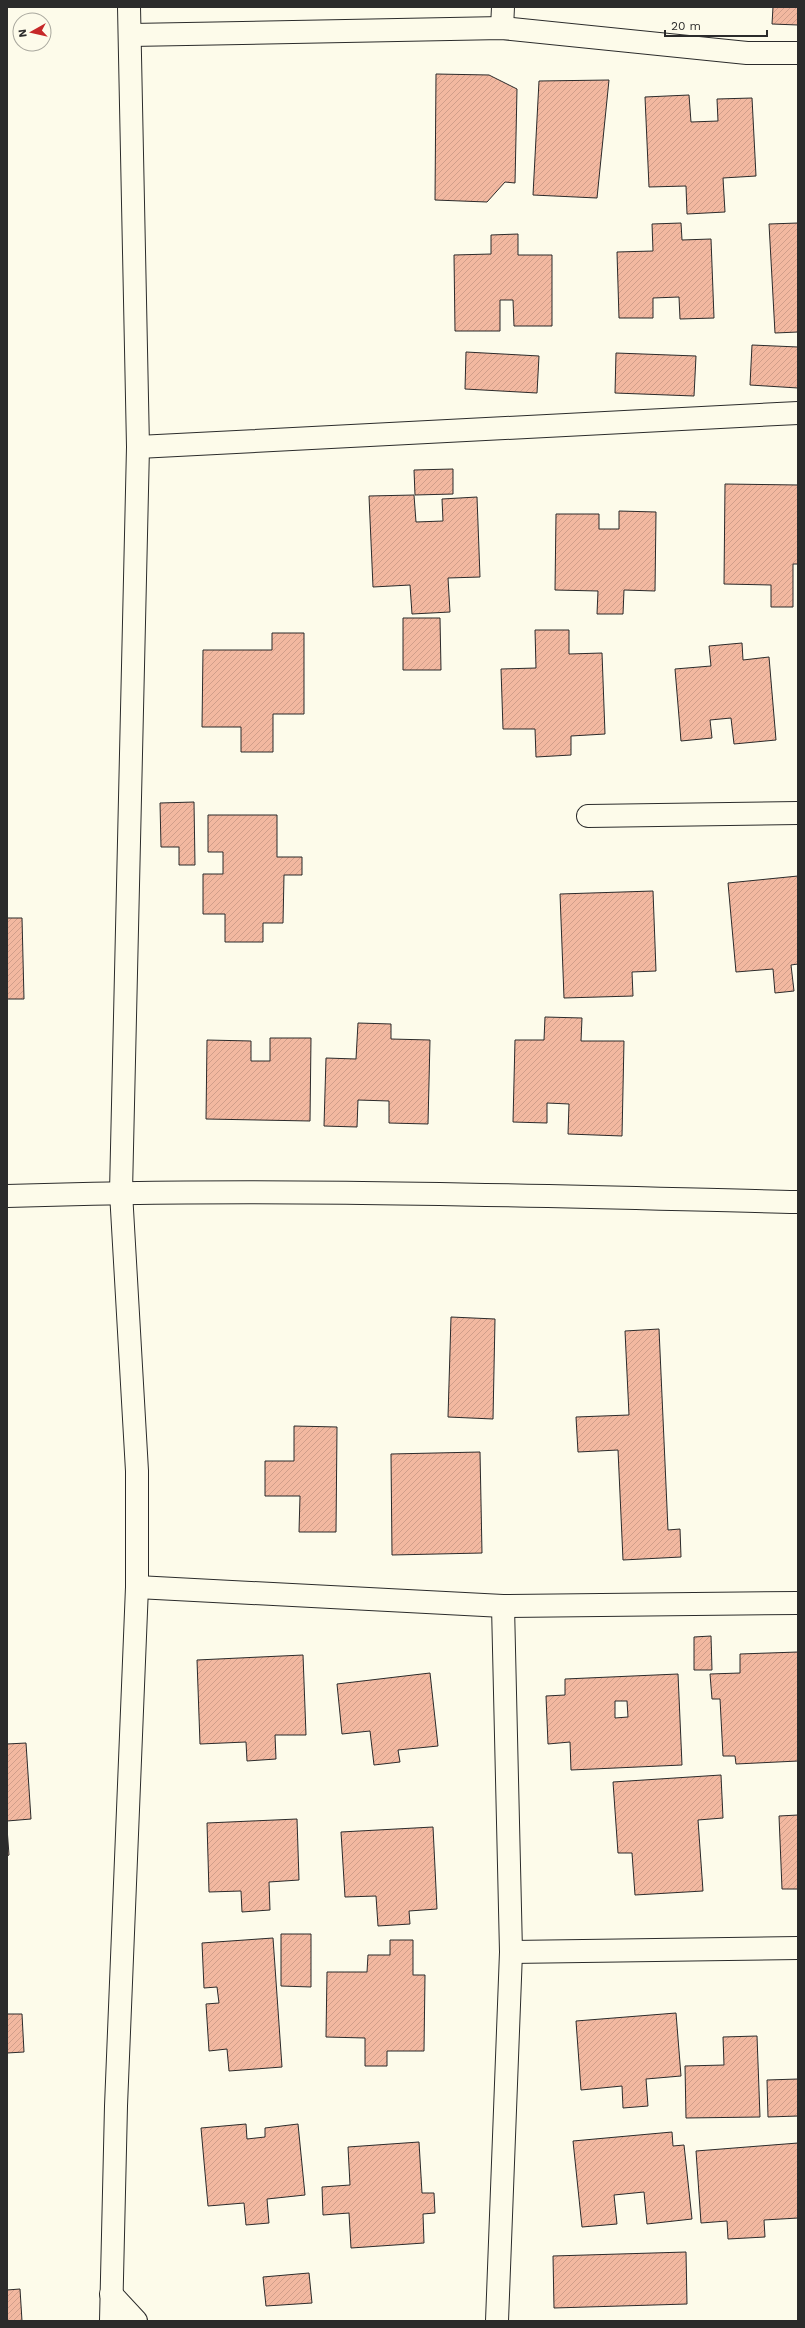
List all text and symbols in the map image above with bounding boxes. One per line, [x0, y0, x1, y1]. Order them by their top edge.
north arrow [12, 12, 52, 52]
scale bar [665, 12, 767, 38]
text: 20 m [671, 19, 701, 33]
text: N [16, 28, 30, 38]

